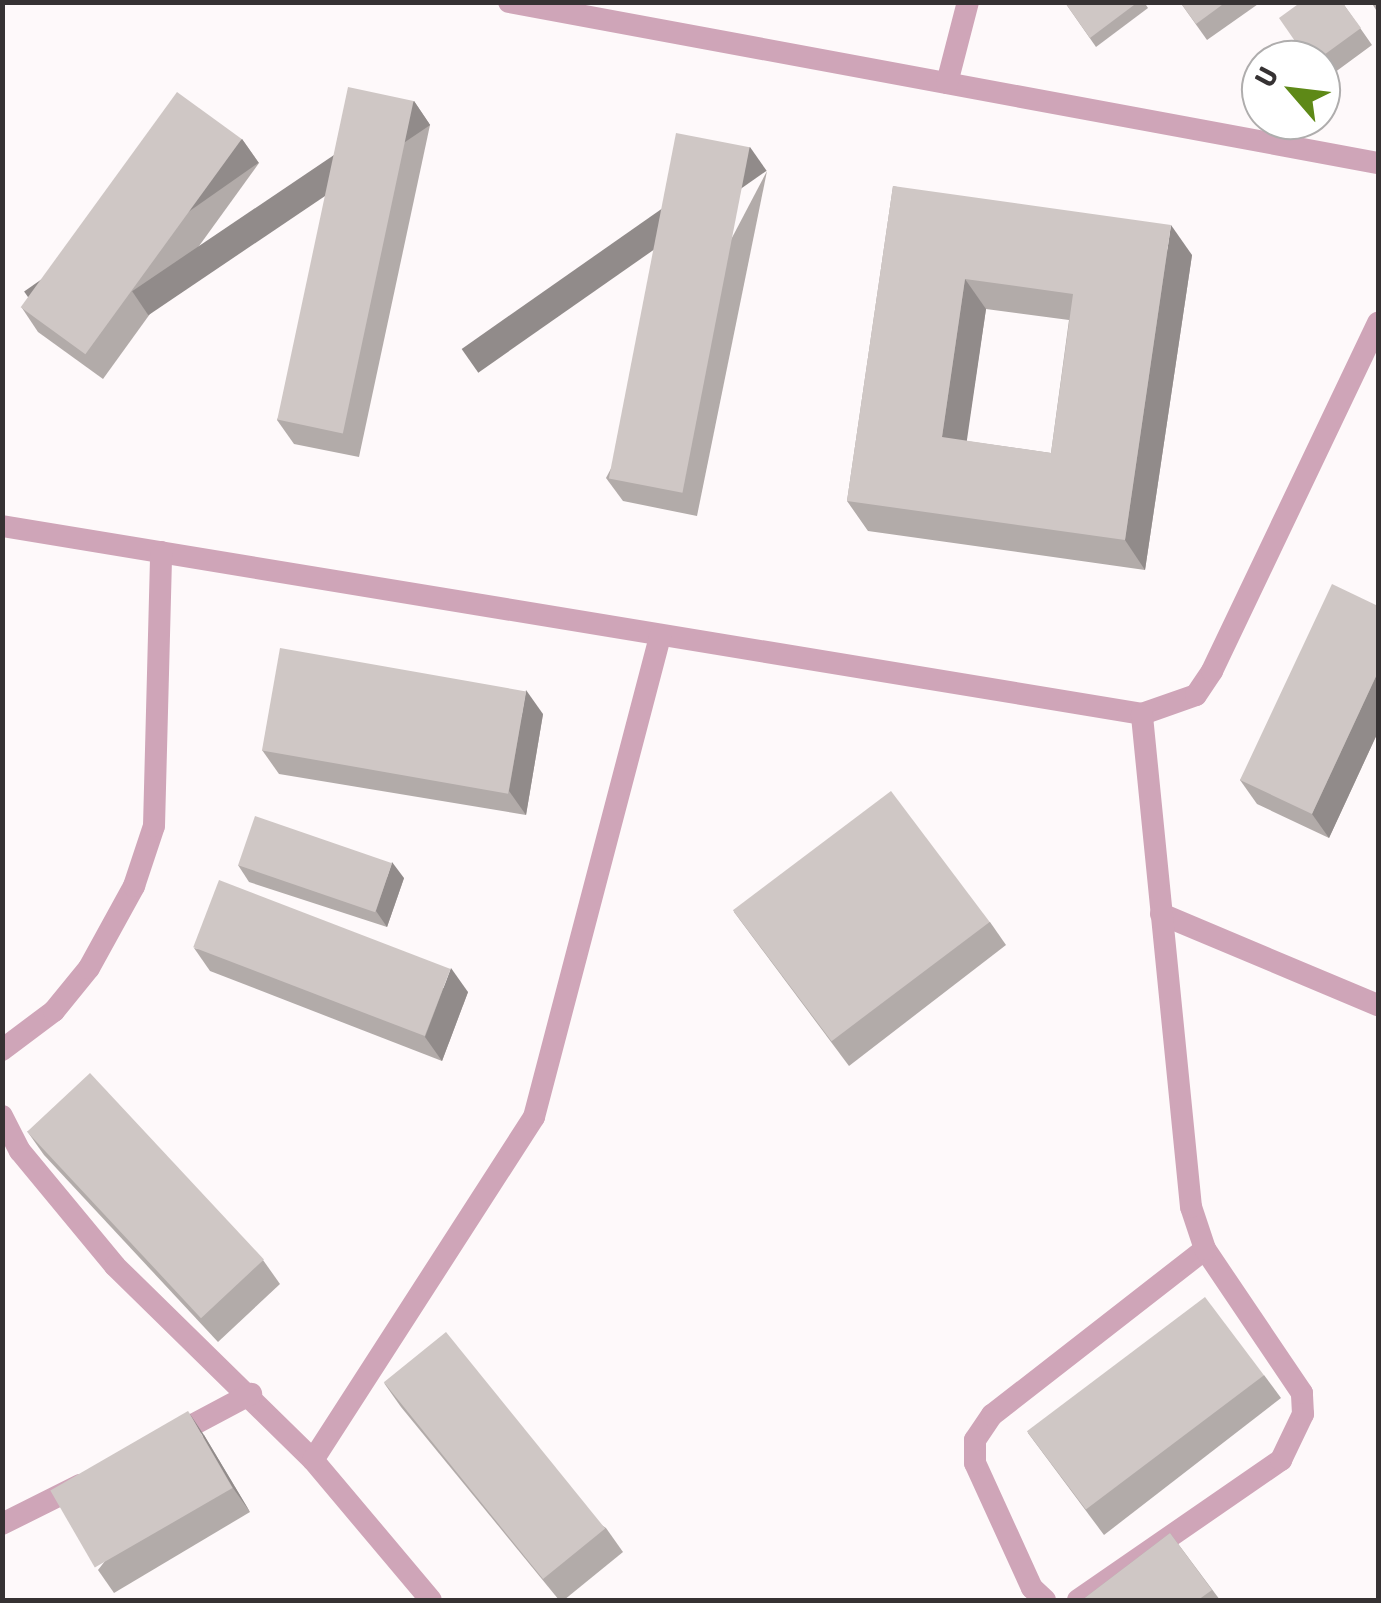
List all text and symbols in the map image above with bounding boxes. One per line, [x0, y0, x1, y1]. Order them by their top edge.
north arrow [1241, 40, 1341, 140]
text: U [1248, 62, 1284, 92]

